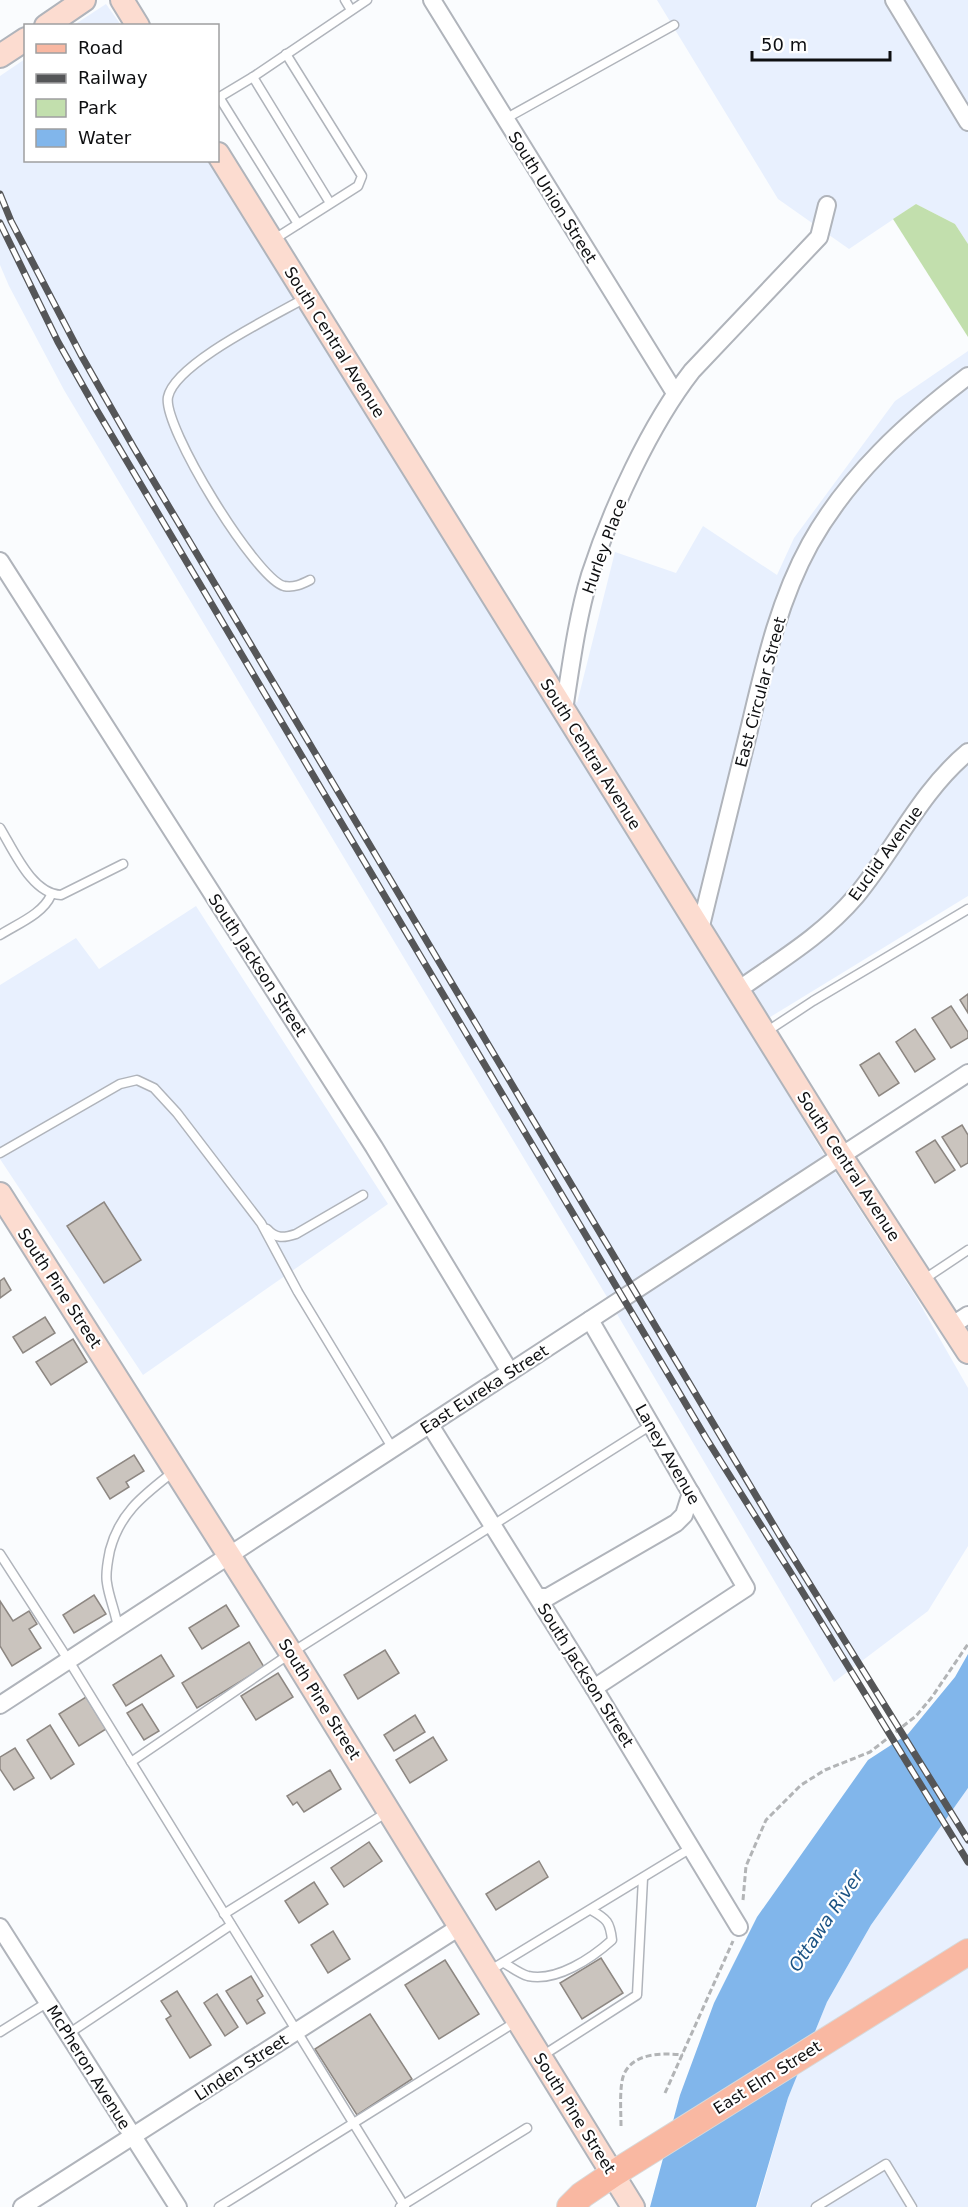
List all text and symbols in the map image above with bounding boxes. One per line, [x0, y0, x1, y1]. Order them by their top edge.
legend [24, 24, 219, 162]
scale bar [752, 24, 890, 62]
text: 50 m [761, 34, 807, 55]
text: Road [78, 37, 123, 58]
text: Railway [78, 67, 148, 88]
text: Park [78, 97, 117, 118]
text: Water [78, 127, 132, 148]
street label: South Union Street [504, 128, 601, 267]
street label: South Central Avenue [280, 263, 389, 421]
street label: Hurley Place [578, 496, 631, 596]
street label: East Circular Street [731, 615, 790, 769]
street label: South Central Avenue [536, 675, 645, 833]
street label: Euclid Avenue [845, 802, 926, 904]
street label: South Jackson Street [204, 890, 311, 1040]
street label: South Central Avenue [793, 1088, 904, 1245]
street label: South Pine Street [14, 1225, 105, 1352]
street label: East Eureka Street [417, 1341, 552, 1438]
street label: Laney Avenue [631, 1401, 704, 1508]
street label: South Jackson Street [533, 1600, 638, 1751]
street label: South Pine Street [275, 1635, 364, 1763]
water label: Ottawa River [784, 1865, 868, 1975]
street label: McPheron Avenue [43, 2002, 135, 2133]
street label: Linden Street [191, 2030, 291, 2105]
street label: East Elm Street [710, 2037, 825, 2118]
street label: South Pine Street [530, 2049, 619, 2177]

